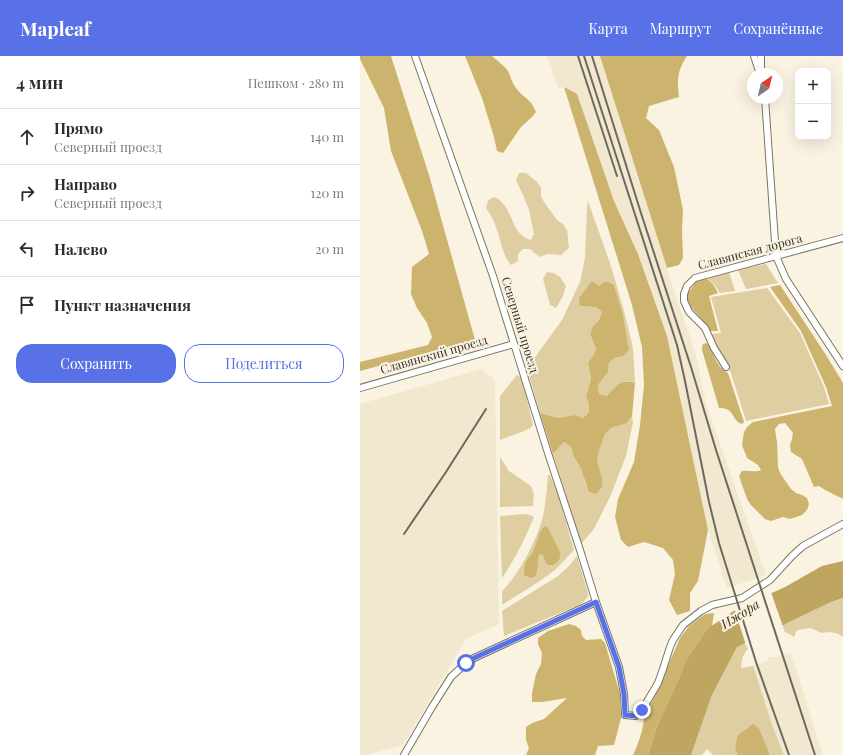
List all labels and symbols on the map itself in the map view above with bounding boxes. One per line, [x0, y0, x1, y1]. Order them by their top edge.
north arrow [747, 68, 783, 104]
street label: Славянская дорога [696, 229, 804, 273]
street label: Северный проезд [499, 275, 543, 375]
street label: Славянский проезд [378, 331, 490, 377]
water label: Ижора [716, 595, 763, 633]
route start [457, 654, 475, 672]
route end [633, 701, 651, 719]

